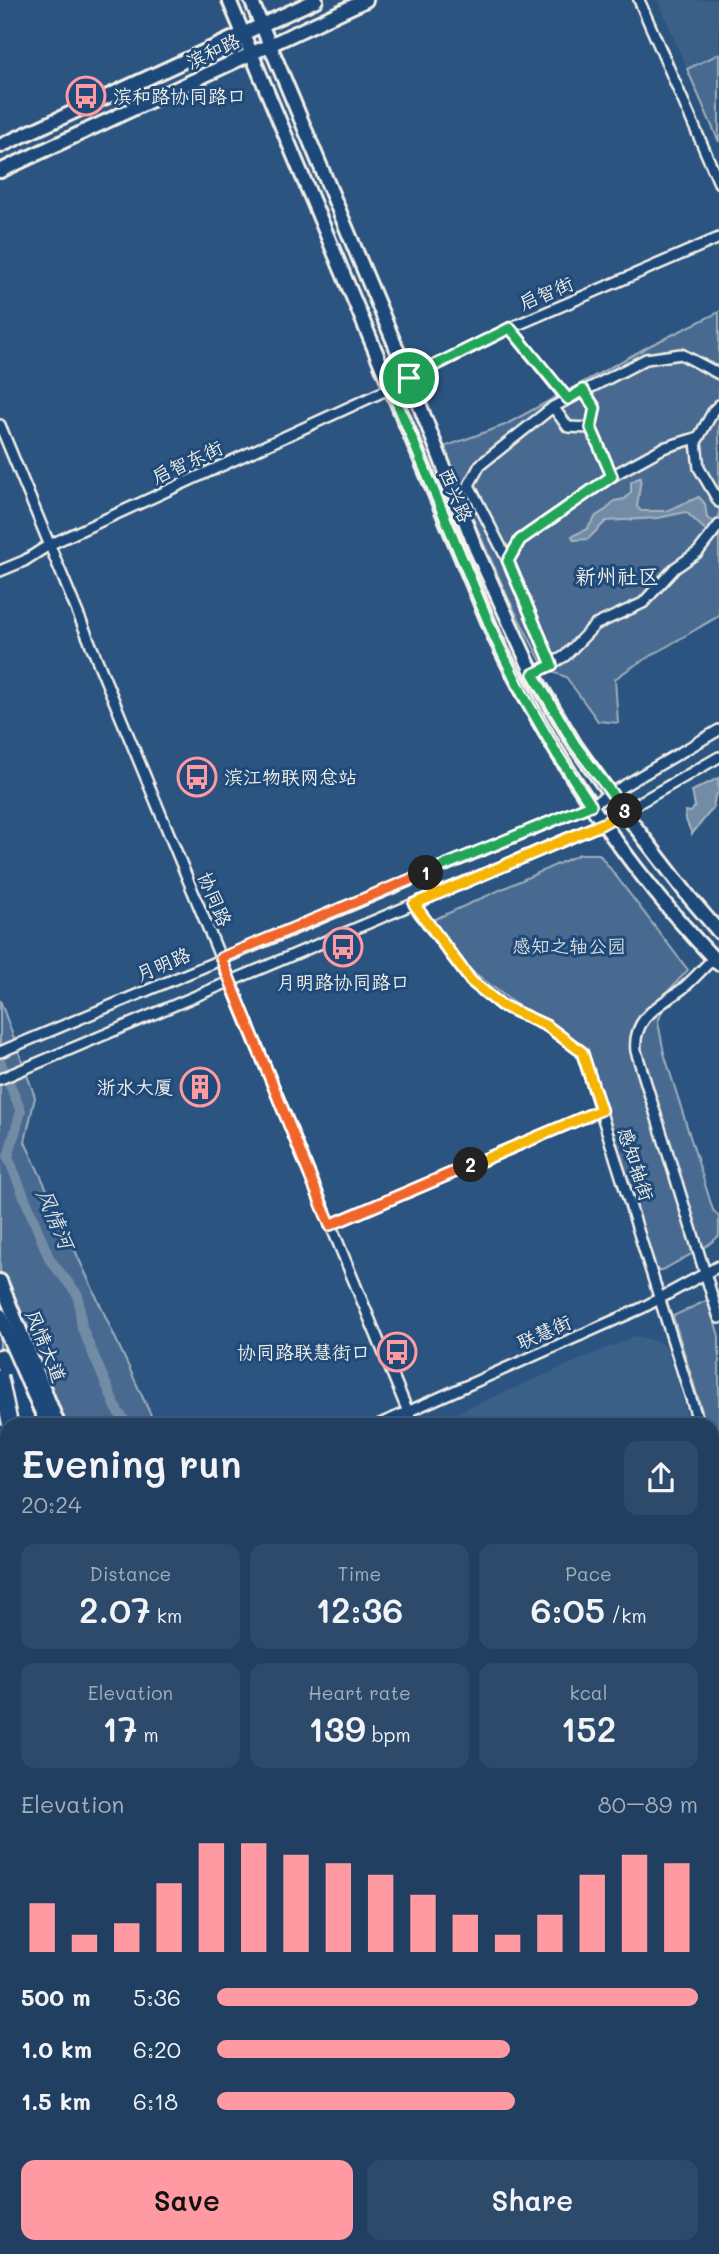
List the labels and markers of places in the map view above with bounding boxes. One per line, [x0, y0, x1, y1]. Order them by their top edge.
bus stop icon: 滨和路协同路口 [65, 75, 107, 117]
place label: 滨和路协同路口 [113, 83, 246, 108]
pin [379, 348, 439, 408]
bus stop icon: 滨江物联网总站 [176, 756, 218, 798]
place label: 滨江物联网总站 [224, 764, 357, 789]
pin: 3 [608, 794, 642, 828]
pin: 1 [408, 856, 444, 890]
bus stop icon: 月明路协同路口 [322, 926, 364, 968]
place label: 月明路协同路口 [276, 969, 410, 994]
building icon: 浙水大厦 [179, 1066, 221, 1108]
place label: 浙水大厦 [97, 1074, 173, 1099]
pin: 2 [454, 1148, 489, 1182]
bus stop icon: 协同路联慧街口 [376, 1331, 418, 1373]
place label: 协同路联慧街口 [237, 1339, 370, 1364]

